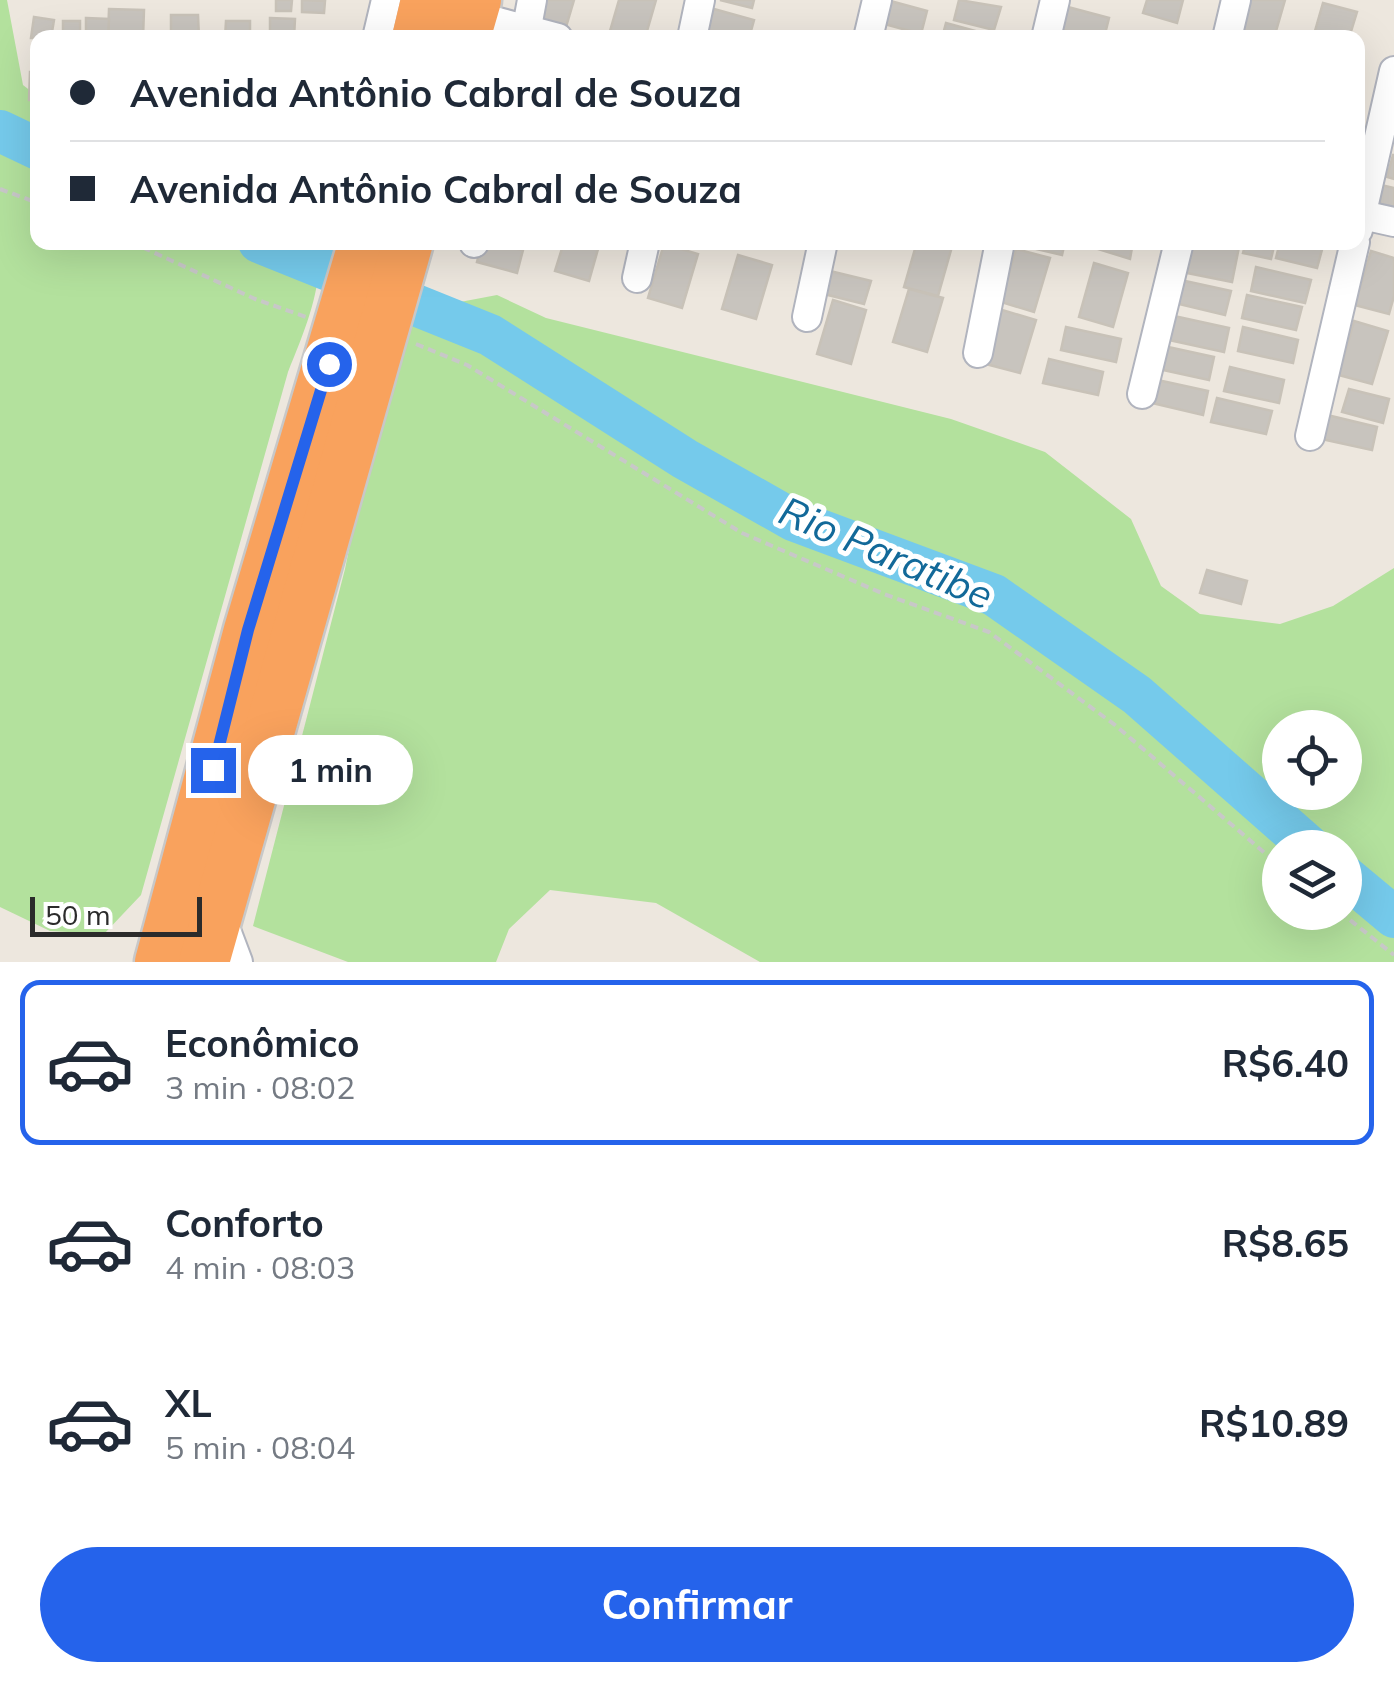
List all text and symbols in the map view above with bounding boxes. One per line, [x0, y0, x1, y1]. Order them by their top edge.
text: Avenida Antônio Cabral de Souza [130, 69, 742, 117]
text: Avenida Antônio Cabral de Souza [130, 165, 742, 213]
route start [307, 342, 352, 387]
water label: Rio Paratibe [772, 485, 1001, 619]
map controls [1262, 710, 1362, 930]
button: locate [1262, 710, 1362, 810]
callout: 1 min [248, 735, 413, 805]
route end [191, 748, 236, 793]
text: 1 min [288, 750, 373, 790]
button: layers [1262, 830, 1362, 930]
scale bar [30, 892, 202, 936]
text: 50 m [45, 897, 111, 932]
icon: car [45, 1018, 135, 1108]
text: Econômico [165, 1019, 360, 1067]
text: R$6.40 [1222, 1039, 1349, 1087]
text: 3 min · 08:02 [165, 1067, 355, 1107]
icon: car [45, 1198, 135, 1288]
text: Conforto [165, 1199, 324, 1247]
text: R$8.65 [1222, 1219, 1349, 1267]
text: 4 min · 08:03 [165, 1247, 355, 1287]
icon: car [45, 1378, 135, 1468]
text: XL [165, 1379, 212, 1427]
text: R$10.89 [1199, 1399, 1349, 1447]
text: 5 min · 08:04 [165, 1427, 355, 1467]
button: Confirmar [40, 1547, 1354, 1662]

